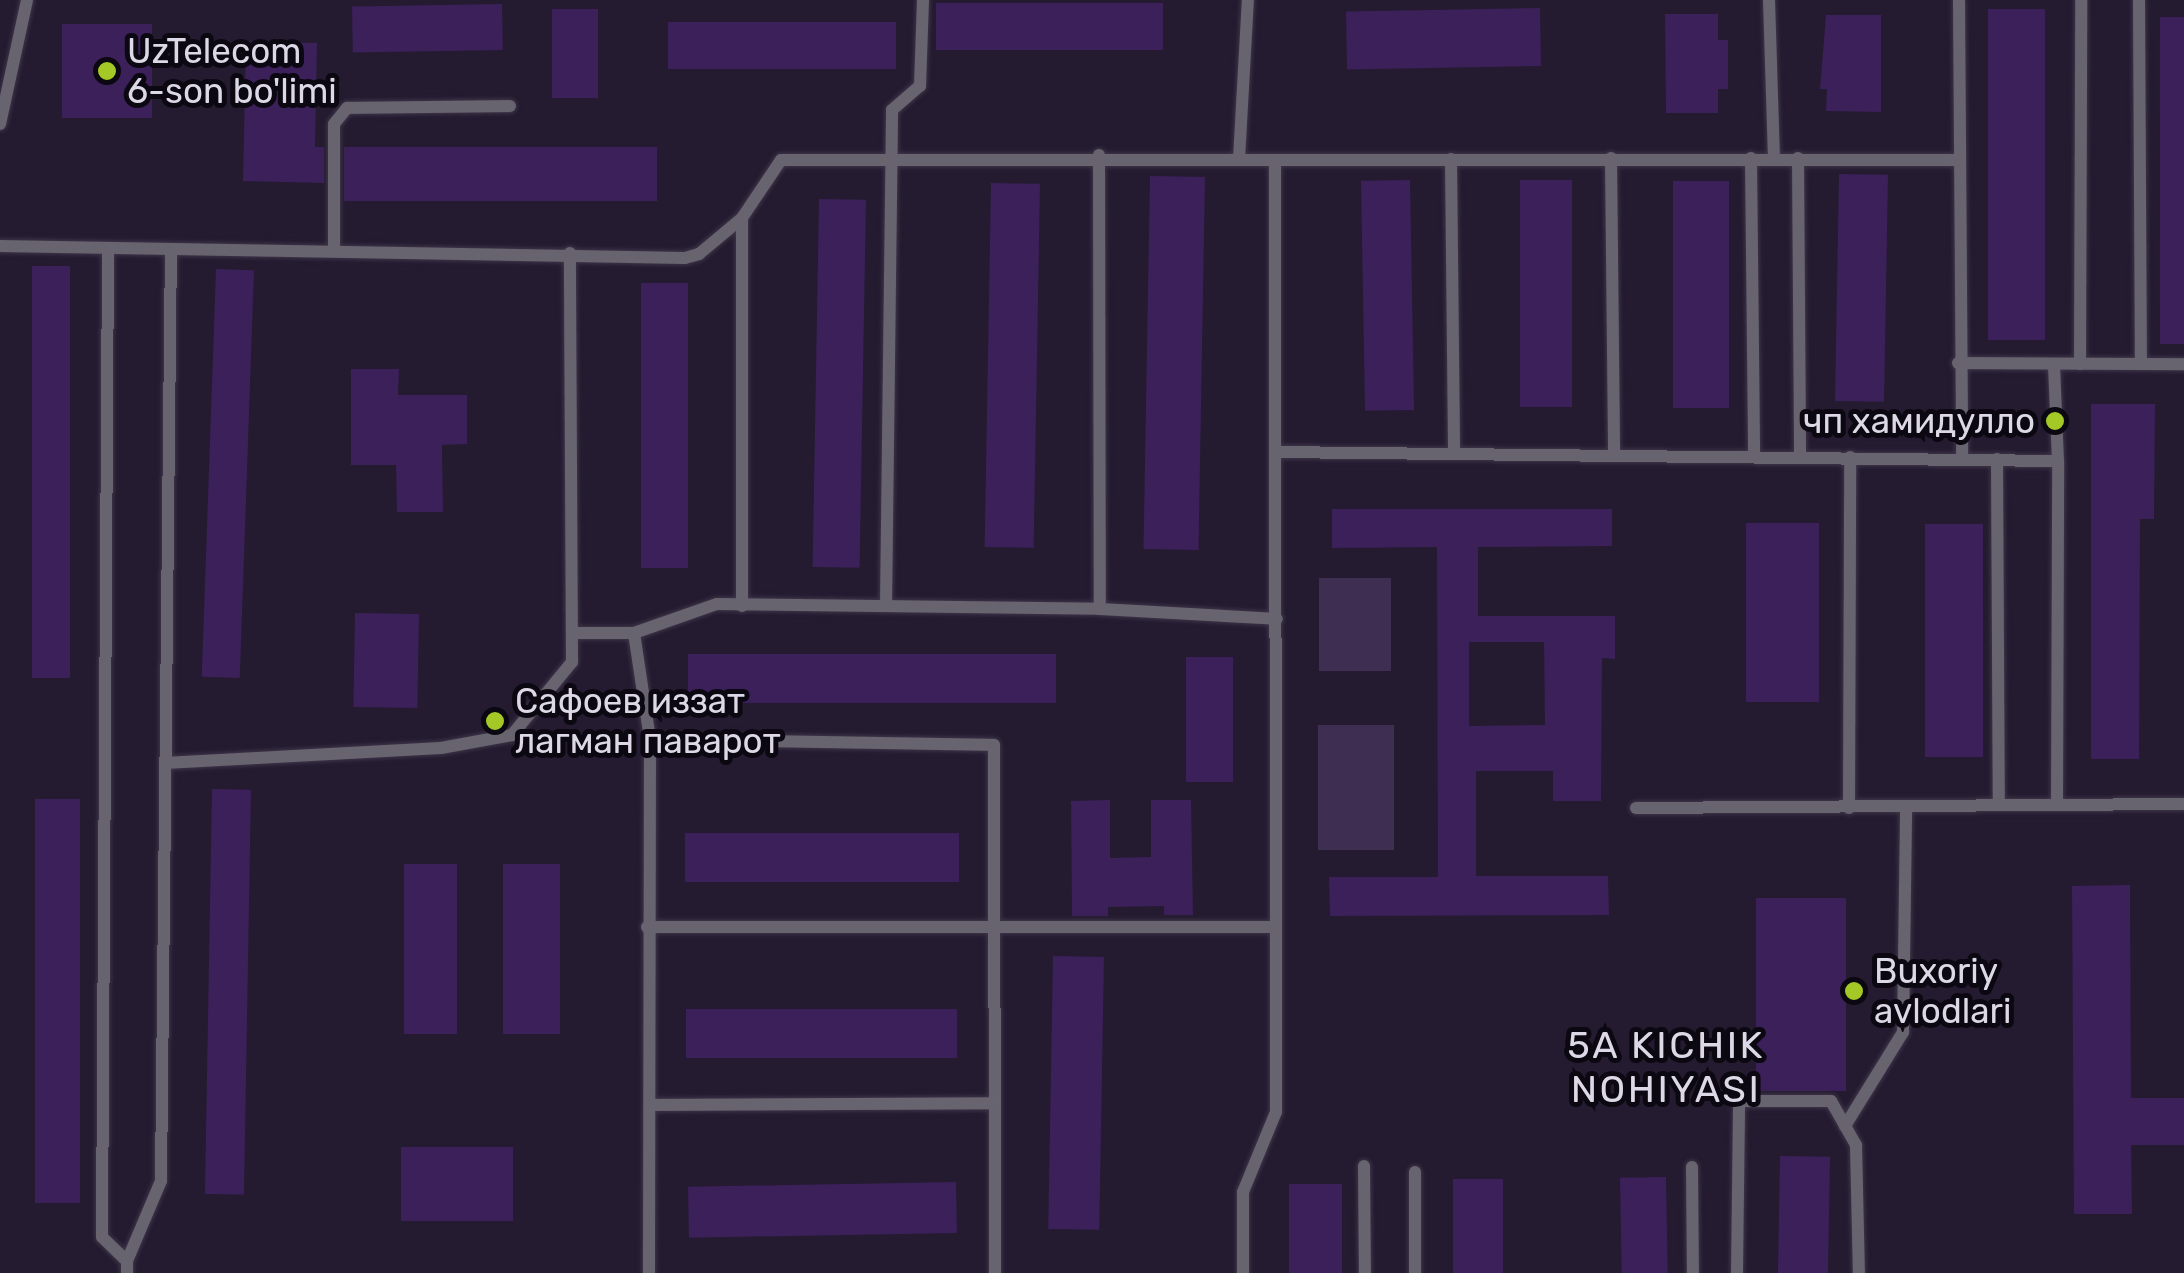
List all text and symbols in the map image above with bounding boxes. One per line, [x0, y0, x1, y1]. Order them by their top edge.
place label: UzTelecom 6-son bo'limi [127, 30, 337, 112]
marker: UzTelecom 6-son bo'limi [96, 60, 118, 82]
place label: чп хамидулло [1803, 400, 2035, 442]
marker: чп хамидулло [2044, 410, 2066, 432]
place label: Сафоев иззат лагман паварот [515, 680, 781, 762]
marker: Сафоев иззат лагман паварот [484, 710, 506, 732]
place label: Buxoriy avlodlari [1874, 950, 2011, 1032]
marker: Buxoriy avlodlari [1843, 980, 1865, 1002]
district label: 5A KICHIK NOHIYASI [1567, 1023, 1765, 1112]

